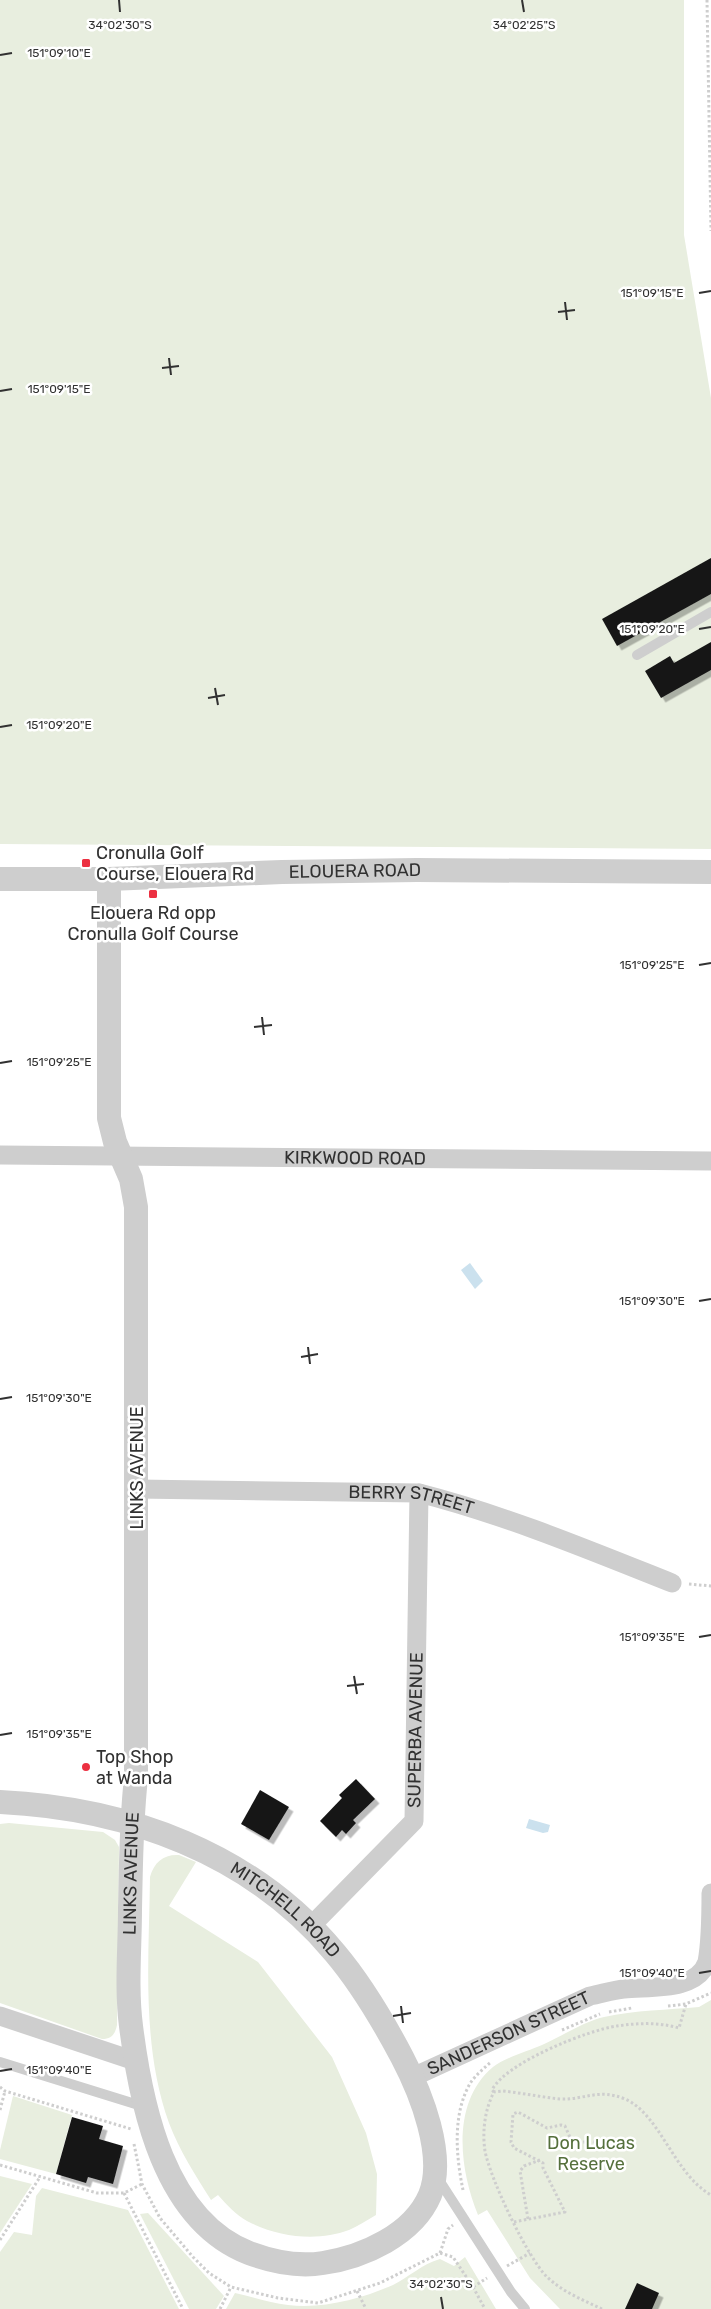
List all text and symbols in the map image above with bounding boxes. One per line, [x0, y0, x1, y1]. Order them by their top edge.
text: 34°02'30"S [88, 18, 152, 32]
text: 34°02'25"S [493, 18, 555, 32]
text: 151°09'10"E [27, 46, 91, 60]
text: 151°09'15"E [620, 286, 684, 300]
text: 151°09'15"E [27, 382, 91, 396]
text: 151°09'20"E [619, 622, 685, 636]
text: 151°09'20"E [26, 718, 92, 732]
place label: Cronulla Golf Course, Elouera Rd [96, 842, 254, 885]
marker: Cronulla Golf Course, Elouera Rd [80, 857, 92, 869]
street label: ELOUERA ROAD [288, 859, 421, 883]
marker: Elouera Rd opp Cronulla Golf Course [147, 888, 159, 900]
place label: Elouera Rd opp Cronulla Golf Course [68, 902, 238, 945]
text: 151°09'25"E [619, 958, 685, 972]
text: 151°09'25"E [26, 1055, 92, 1069]
street label: KIRKWOOD ROAD [284, 1146, 426, 1170]
text: 151°09'30"E [619, 1294, 685, 1308]
text: 151°09'30"E [26, 1391, 92, 1405]
street label: LINKS AVENUE [126, 1406, 148, 1530]
street label: BERRY STREET [348, 1481, 477, 1519]
text: 151°09'35"E [619, 1630, 685, 1644]
street label: SUPERBA AVENUE [403, 1652, 428, 1808]
text: 151°09'35"E [26, 1727, 92, 1741]
place label: Top Shop at Wanda [96, 1746, 173, 1789]
marker: Top Shop at Wanda [80, 1761, 92, 1773]
street label: LINKS AVENUE [119, 1811, 144, 1935]
street label: MITCHELL ROAD [226, 1857, 345, 1962]
text: 151°09'40"E [619, 1966, 685, 1980]
street label: SANDERSON STREET [424, 1987, 593, 2080]
text: 151°09'40"E [26, 2063, 92, 2077]
park label: Don Lucas Reserve [547, 2132, 635, 2175]
text: 34°02'30"S [409, 2277, 473, 2291]

